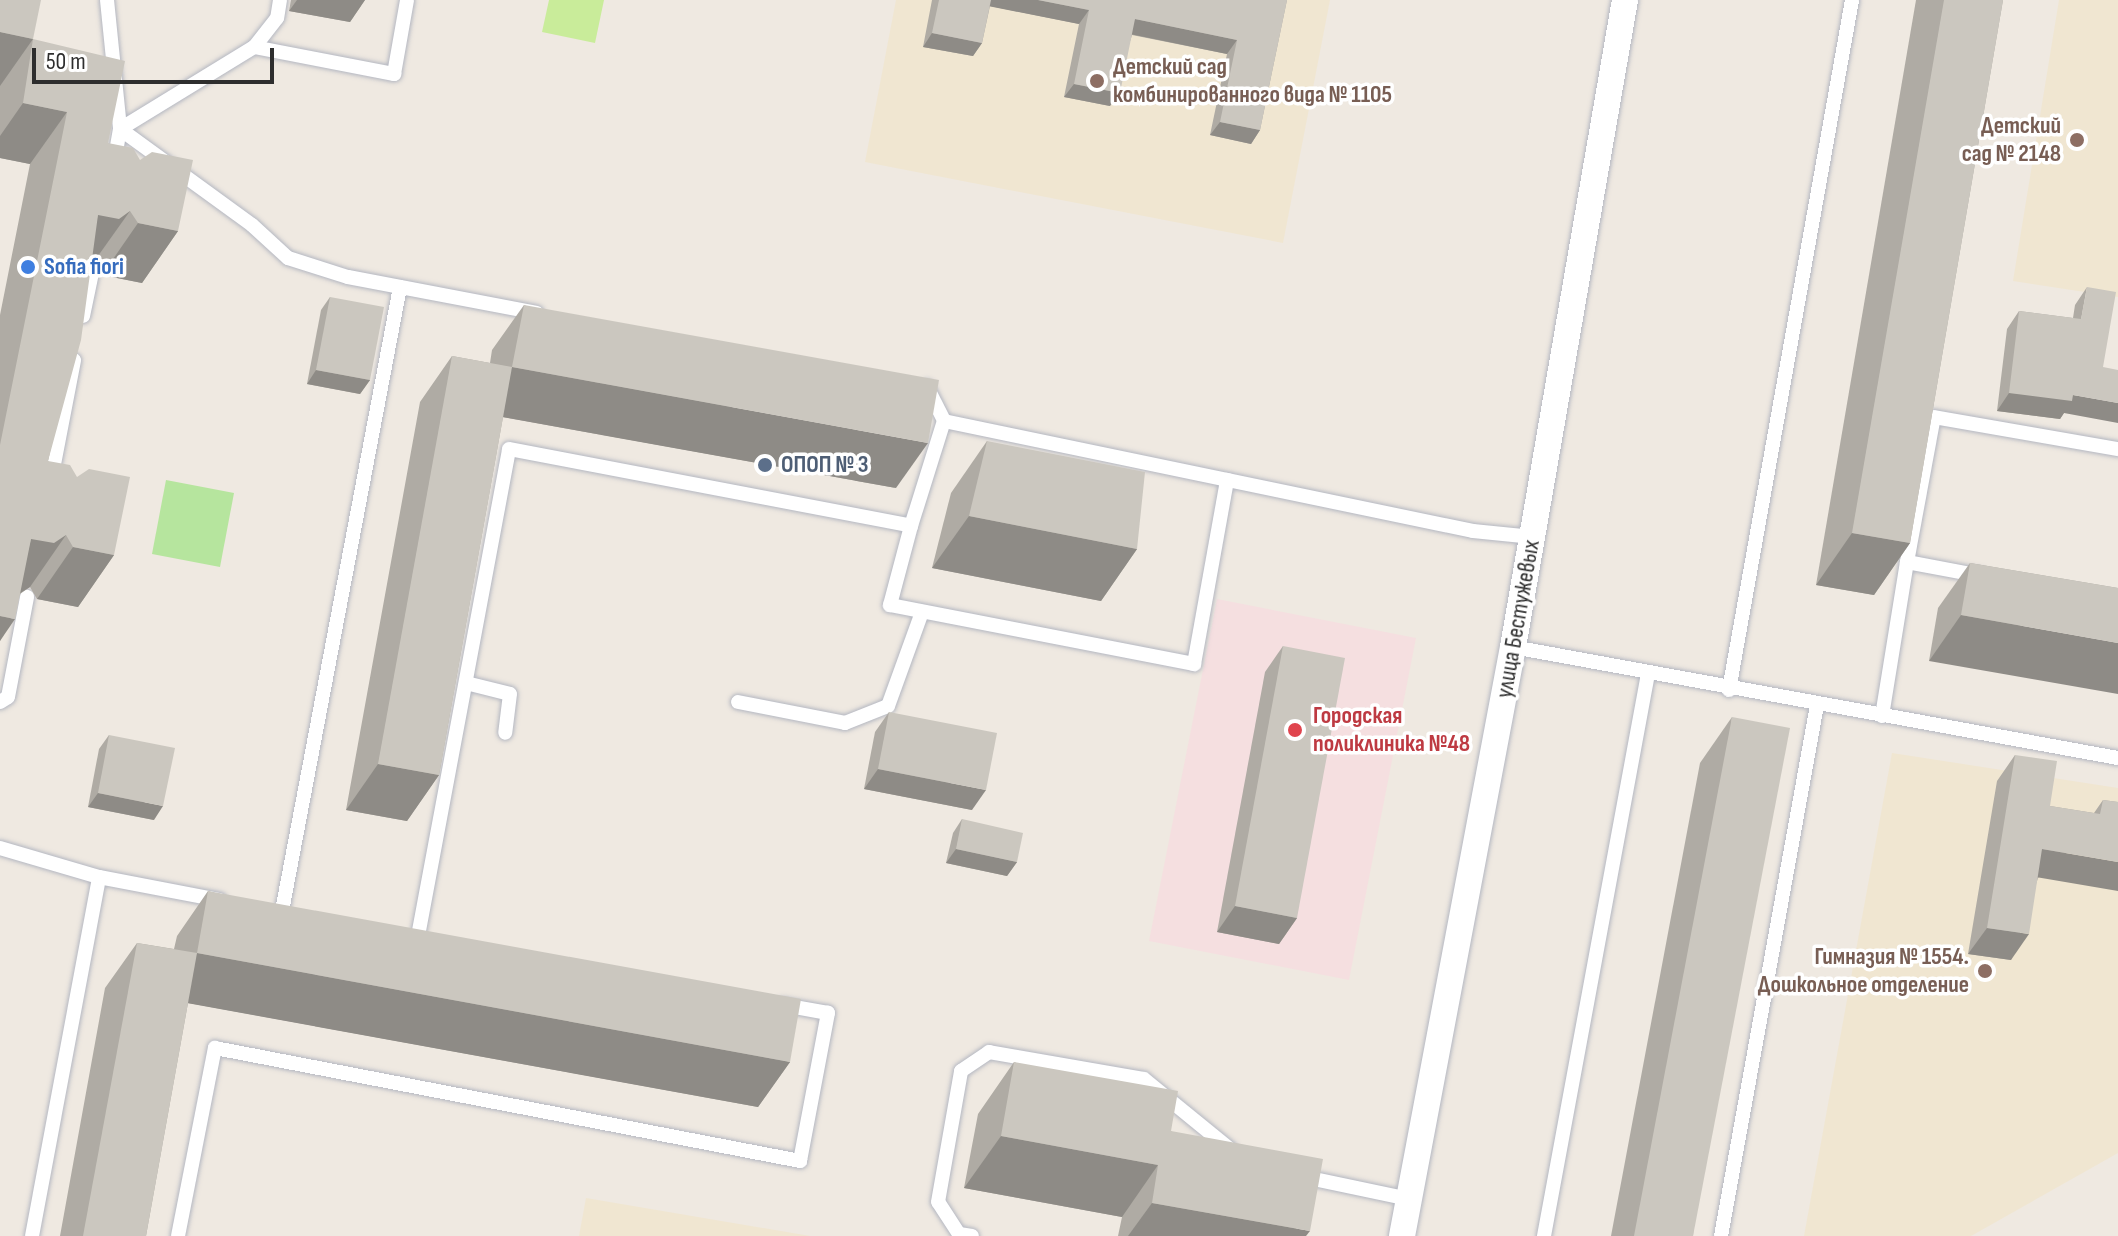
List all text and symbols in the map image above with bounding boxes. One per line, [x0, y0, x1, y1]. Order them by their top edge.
scale bar [36, 32, 278, 82]
text: 50 m [46, 47, 86, 76]
place label: Детский сад комбинированного вида № 1105 [1113, 53, 1392, 109]
marker: Детский сад комбинированного вида № 1105 [1088, 72, 1106, 90]
place label: Детский сад № 2148 [1962, 112, 2061, 168]
marker: Детский сад № 2148 [2068, 131, 2086, 149]
place label: Sofia fiori [44, 253, 124, 281]
marker: Sofia fiori [19, 258, 37, 276]
place label: ОПОП № 3 [781, 451, 869, 479]
marker: ОПОП № 3 [756, 456, 774, 474]
street label: улица Бестужевых [1490, 538, 1546, 700]
place label: Городская поликлиника №48 [1313, 702, 1470, 758]
marker: Городская поликлиника №48 [1284, 719, 1306, 741]
place label: Гимназия № 1554. Дошкольное отделение [1758, 943, 1969, 999]
marker: Гимназия № 1554. Дошкольное отделение [1976, 962, 1994, 980]

